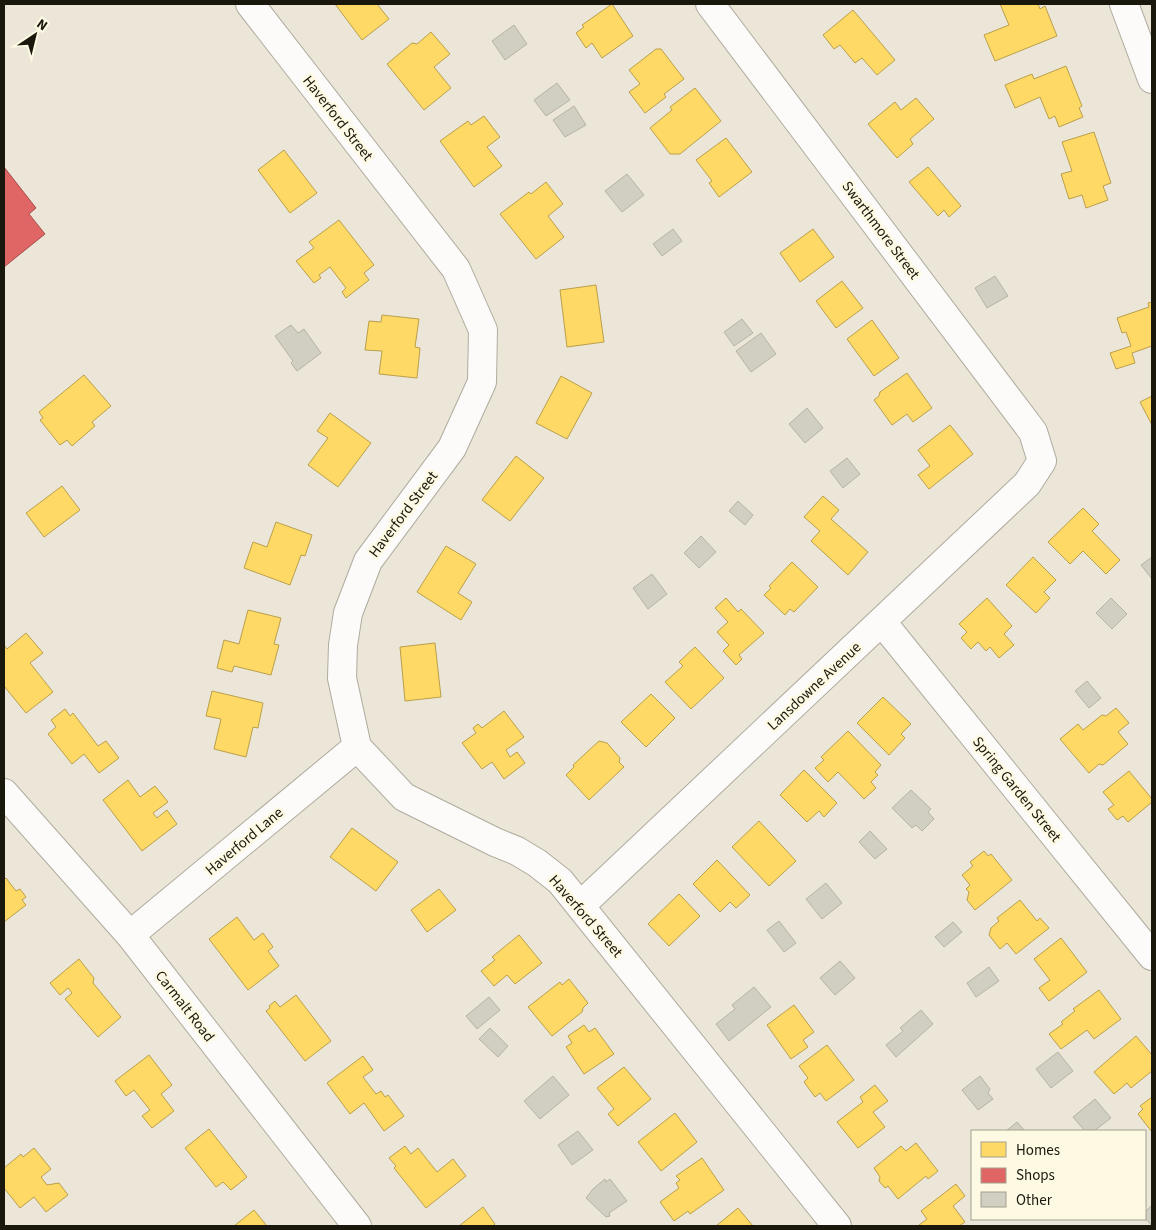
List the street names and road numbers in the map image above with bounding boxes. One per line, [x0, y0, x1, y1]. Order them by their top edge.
street label: Haverford Street [298, 71, 378, 165]
street label: Swarthmore Street [837, 177, 925, 284]
street label: Haverford Street [364, 467, 443, 562]
street label: Lansdowne Avenue [763, 637, 866, 735]
street label: Spring Garden Street [967, 732, 1066, 847]
street label: Haverford Lane [201, 802, 288, 880]
street label: Haverford Street [544, 870, 627, 962]
street label: Carmalt Road [150, 966, 219, 1046]

